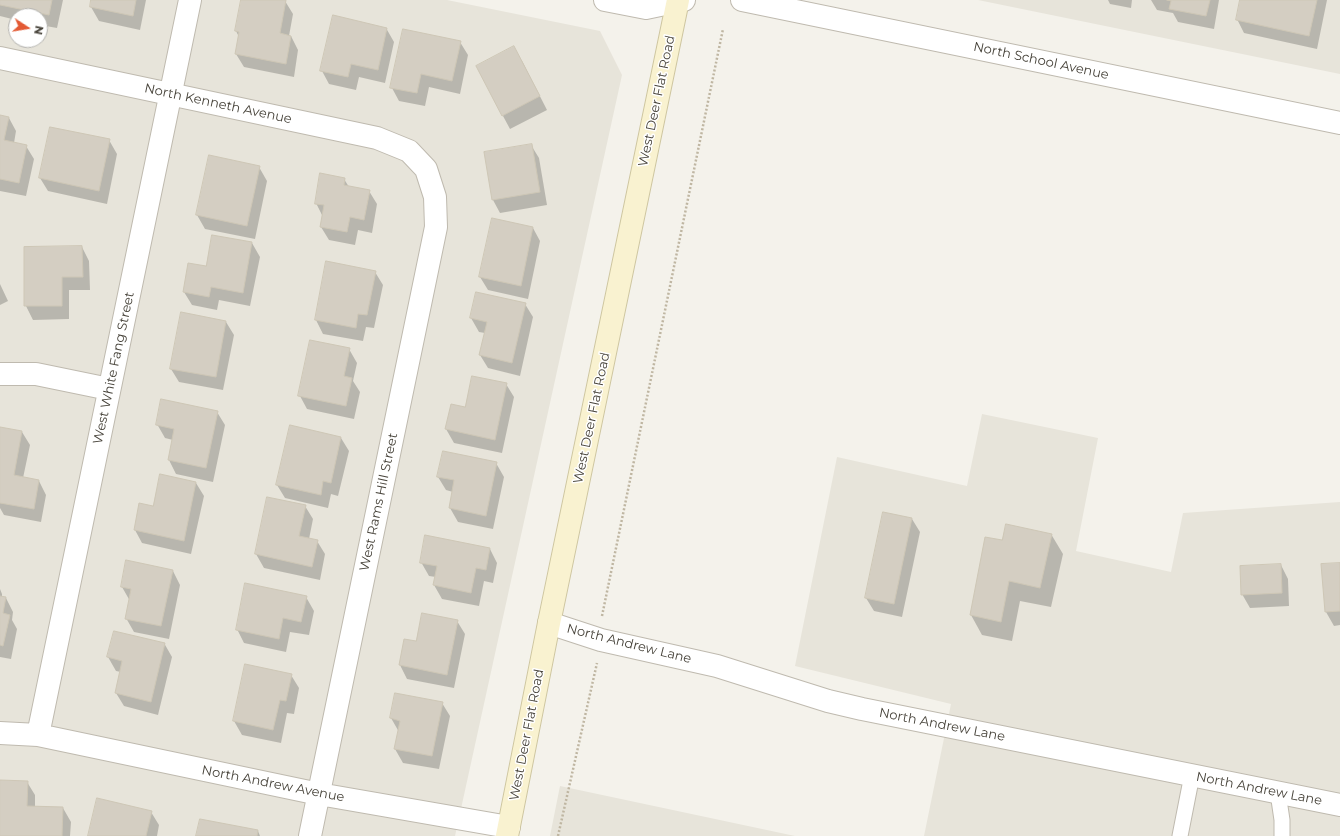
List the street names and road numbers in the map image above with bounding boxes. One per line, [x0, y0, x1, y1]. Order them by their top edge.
street label: West Deer Flat Road [635, 34, 679, 168]
street label: North School Avenue [972, 39, 1110, 83]
street label: North Kenneth Avenue [143, 81, 293, 127]
street label: West White Fang Street [90, 290, 138, 446]
street label: West Deer Flat Road [570, 351, 614, 485]
street label: West Rams Hill Street [357, 431, 401, 573]
street label: North Andrew Lane [565, 621, 693, 667]
street label: West Deer Flat Road [507, 668, 547, 802]
street label: North Andrew Lane [878, 705, 1006, 745]
street label: North Andrew Avenue [200, 762, 346, 806]
street label: North Andrew Lane [1195, 769, 1323, 809]

